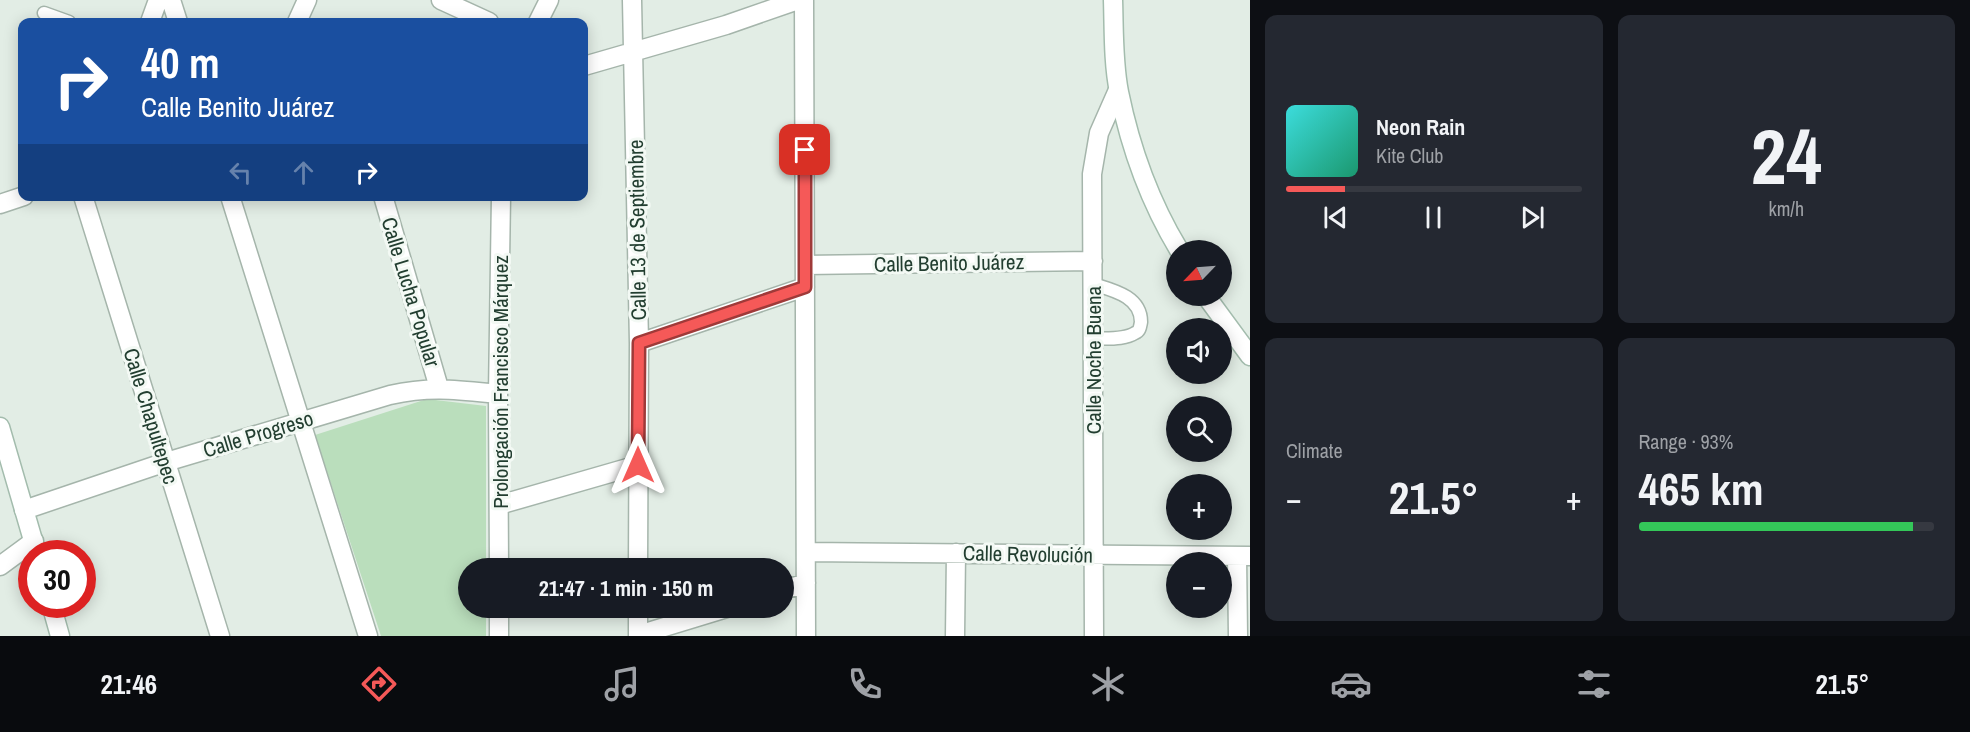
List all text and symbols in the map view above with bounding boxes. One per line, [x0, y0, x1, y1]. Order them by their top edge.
text: 40 m [141, 35, 220, 91]
icon: right [42, 42, 120, 120]
text: Calle Benito Juárez [141, 89, 334, 125]
text: 24 [1751, 103, 1822, 208]
text: Neon Rain [1376, 112, 1465, 142]
pin [779, 124, 830, 175]
icon: arrive [788, 133, 821, 166]
street label: Calle 13 de Septiembre [621, 139, 653, 321]
text: Kite Club [1376, 142, 1443, 169]
icon: left [224, 156, 257, 189]
icon: ahead [287, 156, 320, 189]
icon: right [350, 156, 383, 189]
text: km/h [1768, 195, 1804, 222]
icon: previous [1319, 201, 1352, 234]
icon: pause [1417, 201, 1450, 234]
icon: next [1516, 201, 1549, 234]
street label: Calle Lucha Popular [374, 214, 448, 371]
north arrow [1166, 240, 1232, 306]
map controls [1166, 240, 1232, 618]
street label: Calle Benito Juárez [874, 247, 1025, 279]
street label: Prolongación Francisco Márquez [486, 255, 515, 509]
street label: Calle Noche Buena [1079, 285, 1108, 434]
button: sound [1166, 318, 1232, 384]
street label: Calle Chapultepec [117, 344, 185, 488]
button: search [1166, 396, 1232, 462]
street label: Calle Progreso [199, 403, 317, 465]
text: Range · 93% [1639, 428, 1733, 455]
position arrow [606, 433, 670, 497]
text: Climate [1286, 437, 1343, 464]
text: 465 km [1639, 458, 1764, 519]
text: 21.5° [1389, 467, 1479, 528]
button: + [1166, 474, 1232, 540]
text: − [1286, 476, 1302, 520]
text: + [1566, 476, 1581, 520]
street label: Calle Revolución [963, 538, 1093, 570]
speed limit sign: 30 [18, 540, 96, 618]
button: − [1166, 552, 1232, 618]
text: 21:47 · 1 min · 150 m [539, 573, 713, 603]
icon: directions [358, 663, 400, 705]
icon: music [601, 663, 643, 705]
icon: phone [844, 663, 886, 705]
icon: climate [1087, 663, 1129, 705]
icon: car [1330, 663, 1372, 705]
icon: filters [1573, 663, 1615, 705]
text: 21:46 [100, 666, 157, 702]
text: 21.5° [1816, 666, 1869, 702]

